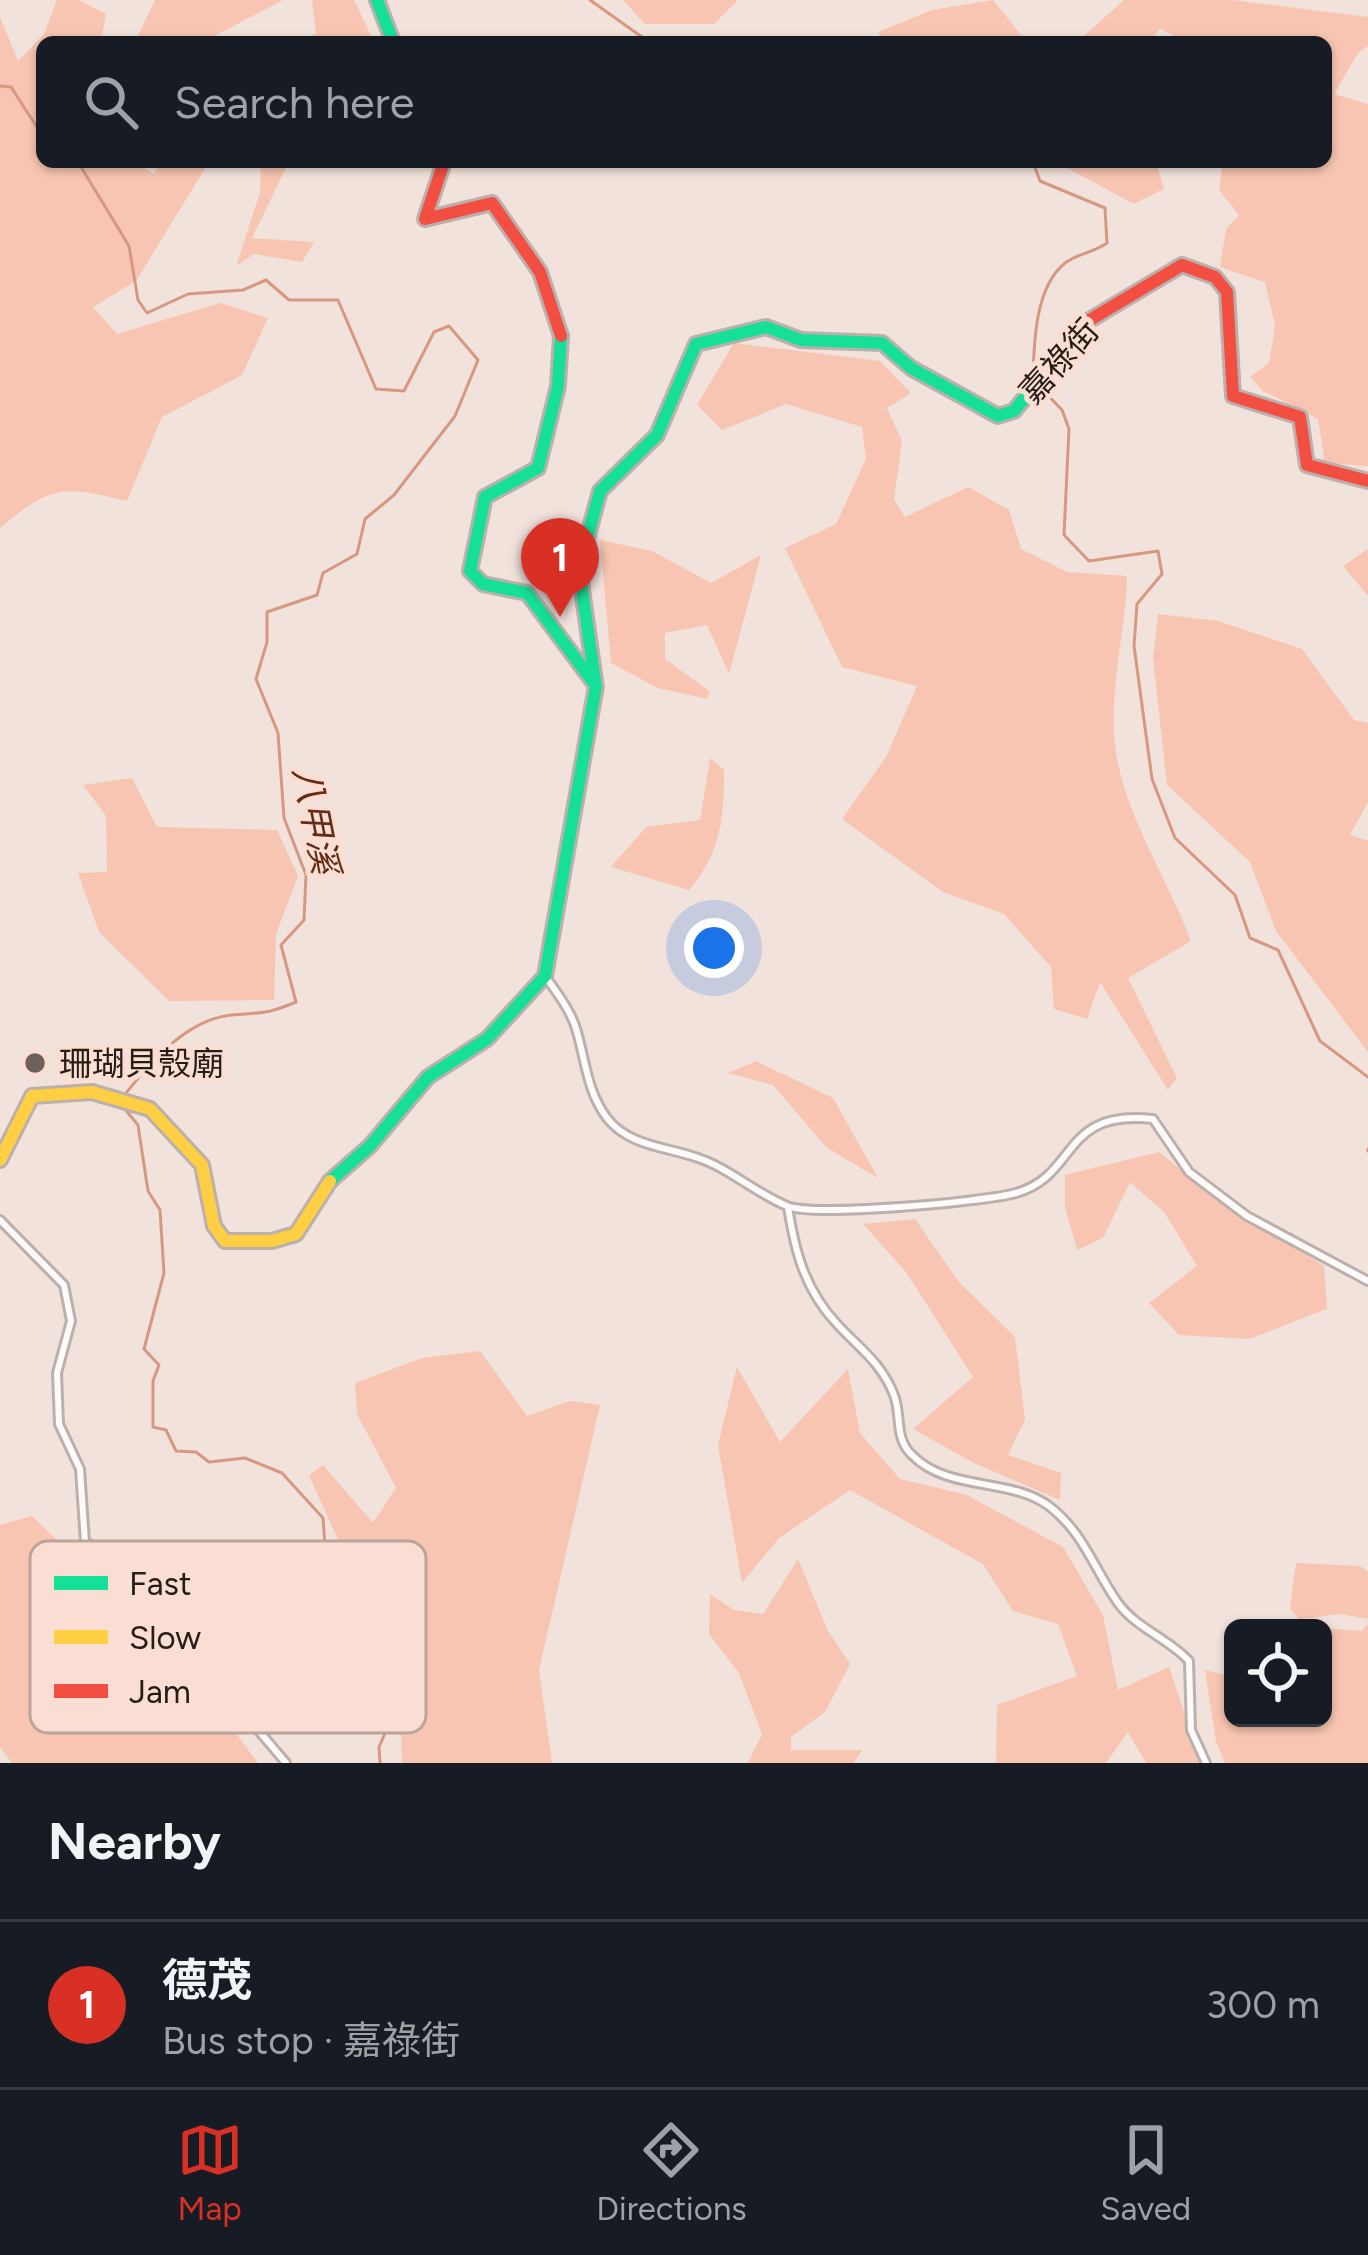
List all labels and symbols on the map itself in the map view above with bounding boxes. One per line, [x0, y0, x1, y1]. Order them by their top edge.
street label: 嘉祿街 [1011, 311, 1107, 411]
pin: 1 [521, 518, 599, 617]
water label: 八甲溪 [285, 763, 348, 882]
your location [684, 918, 744, 978]
place label: 珊瑚貝殼廟 [59, 1044, 224, 1083]
marker: 珊瑚貝殼廟 [22, 1050, 48, 1076]
legend [30, 1541, 426, 1733]
text: Fast [129, 1564, 191, 1603]
text: Slow [129, 1618, 201, 1657]
text: Jam [129, 1672, 191, 1711]

